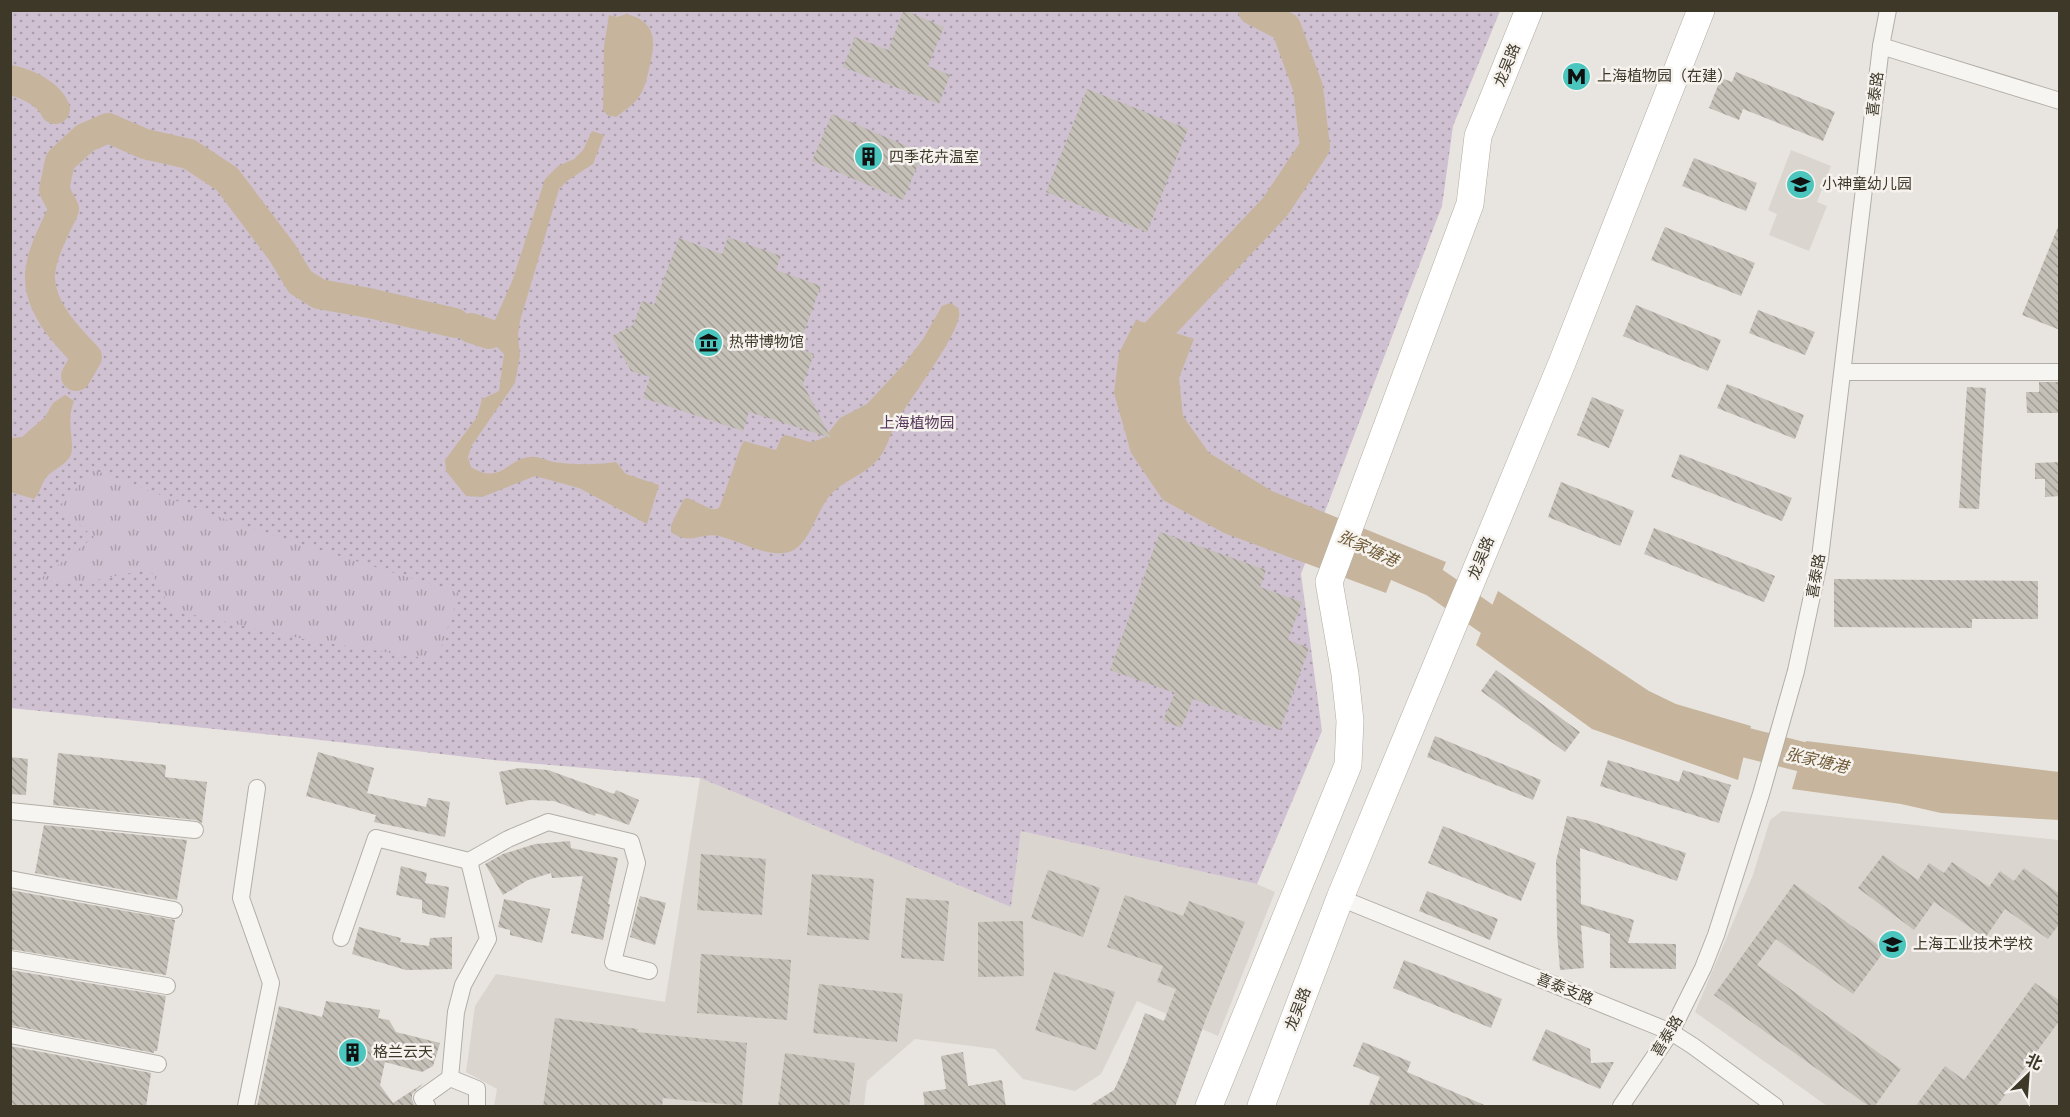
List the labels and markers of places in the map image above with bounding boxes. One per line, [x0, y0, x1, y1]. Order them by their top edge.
metro station icon: 上海植物园（在建） [1560, 60, 1592, 92]
place label: 上海植物园（在建） [1597, 66, 1732, 84]
building icon: 四季花卉温室 [852, 141, 884, 173]
place label: 四季花卉温室 [889, 147, 979, 165]
school or university icon: 小神童幼儿园 [1785, 168, 1817, 200]
place label: 小神童幼儿园 [1822, 174, 1912, 192]
museum icon: 热带博物馆 [692, 326, 724, 358]
place label: 热带博物馆 [729, 332, 804, 350]
school or university icon: 上海工业技术学校 [1876, 928, 1908, 960]
place label: 上海工业技术学校 [1913, 934, 2033, 952]
building icon: 格兰云天 [336, 1036, 368, 1068]
place label: 格兰云天 [373, 1042, 433, 1060]

